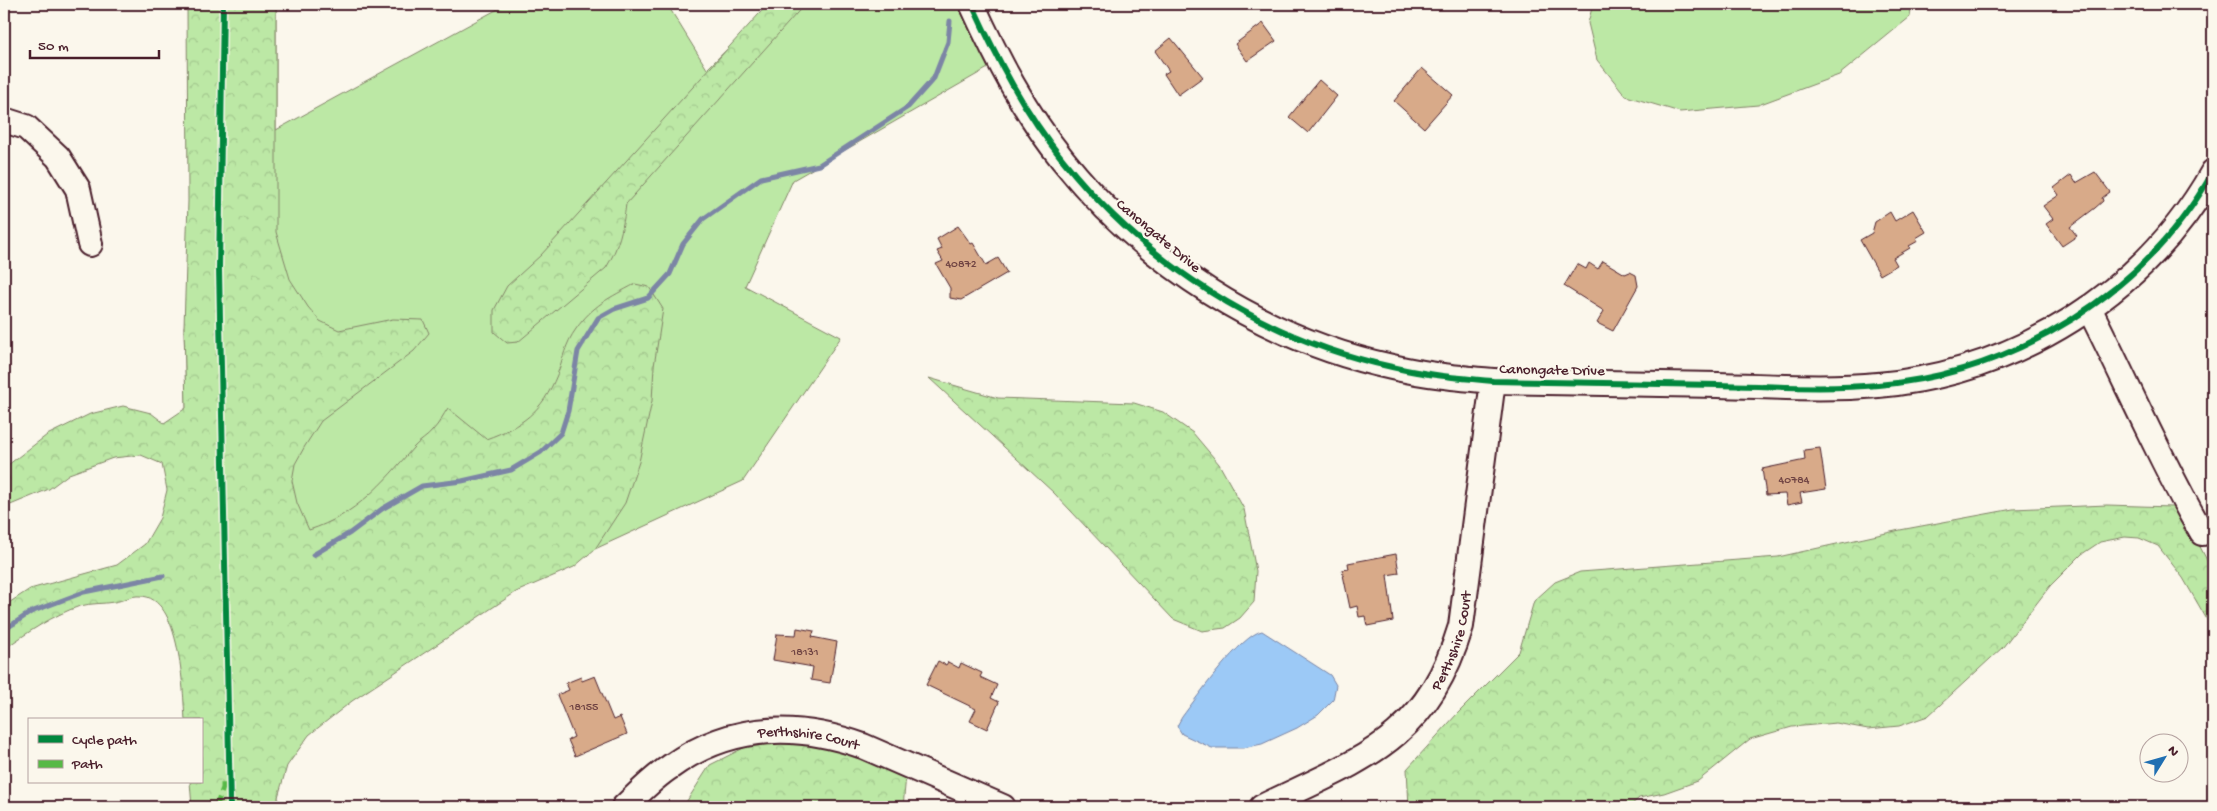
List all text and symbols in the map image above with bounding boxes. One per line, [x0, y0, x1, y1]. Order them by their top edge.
scale bar [30, 28, 159, 60]
text: 50 m [38, 38, 69, 56]
street label: Canongate Drive [1112, 196, 1204, 277]
house number: 40872 [945, 258, 977, 272]
street label: Canongate Drive [1499, 361, 1605, 381]
house number: 40784 [1779, 474, 1810, 488]
street label: Perthshire Court [1427, 589, 1477, 695]
house number: 18131 [790, 646, 819, 660]
house number: 18155 [569, 701, 598, 715]
legend [28, 718, 202, 784]
street label: Perthshire Court [756, 724, 863, 756]
text: Cycle path [72, 732, 137, 750]
north arrow [2140, 734, 2190, 784]
text: N [2163, 743, 2182, 760]
text: Path [71, 756, 103, 774]

